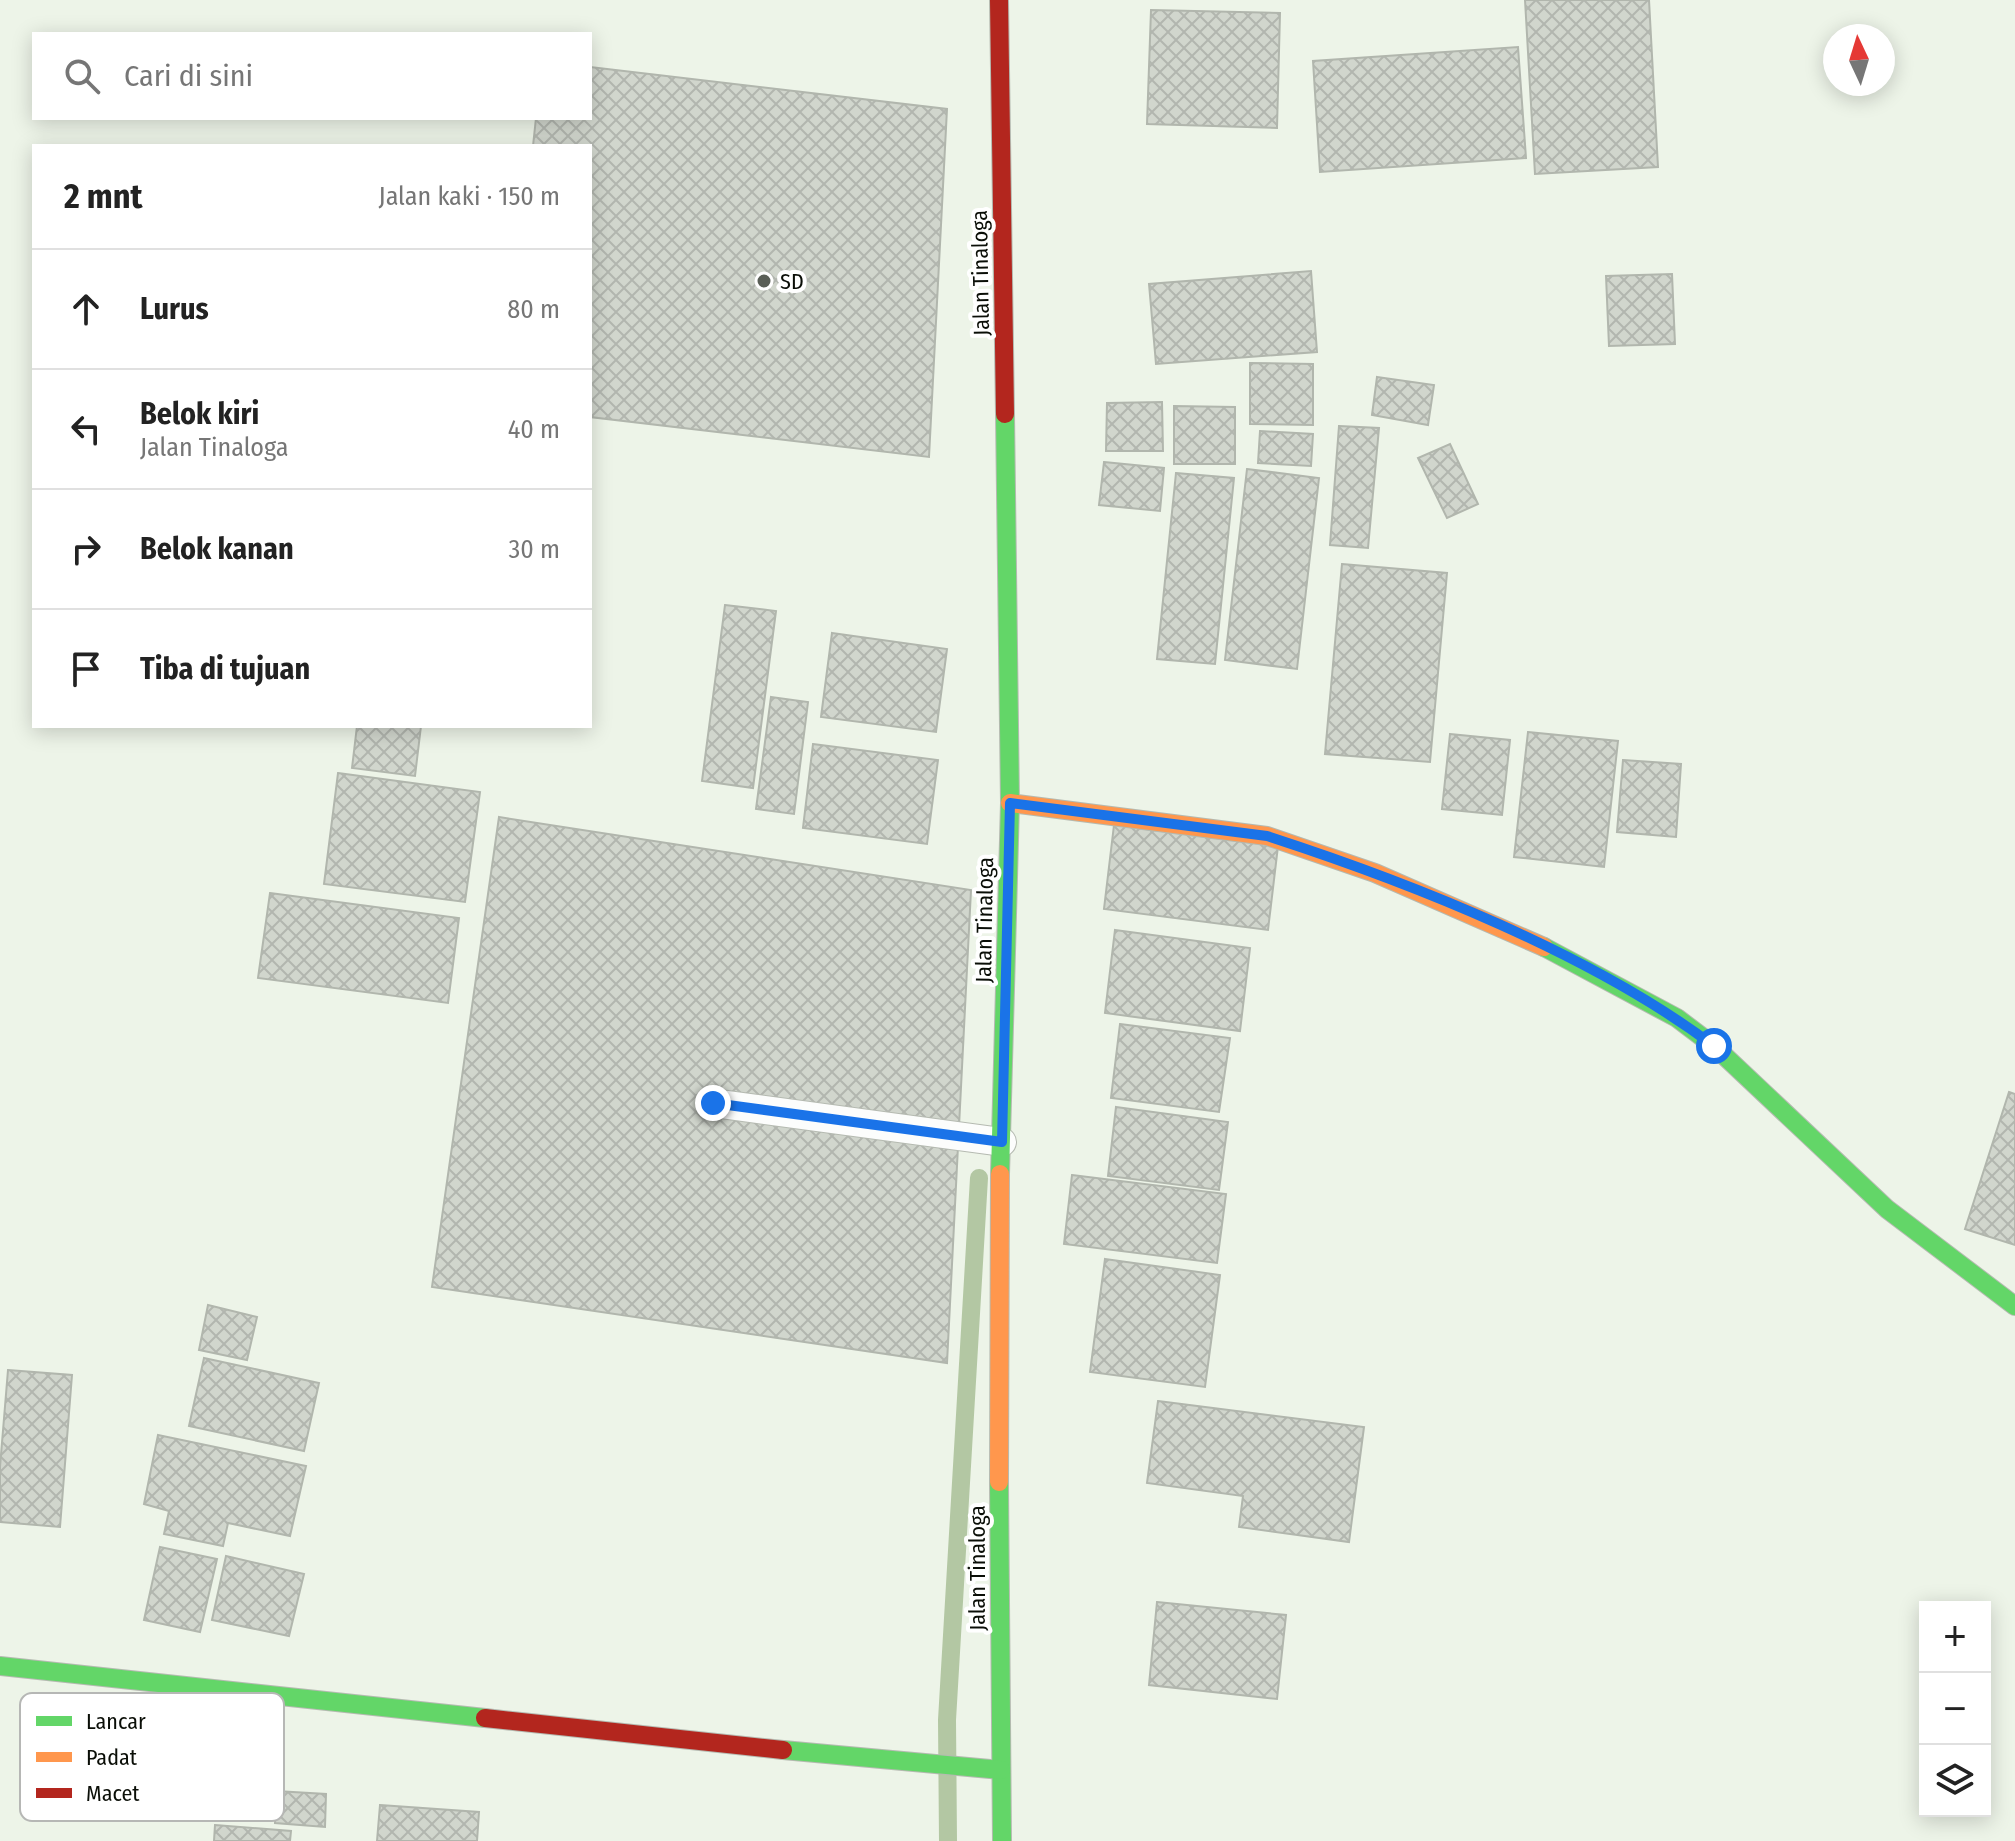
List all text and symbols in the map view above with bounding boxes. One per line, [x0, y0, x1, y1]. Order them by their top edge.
north arrow [1823, 24, 1895, 96]
search box [32, 32, 592, 120]
icon: search [60, 54, 104, 98]
text: Cari di sini [124, 58, 253, 94]
text: 2 mnt [64, 176, 143, 217]
text: Jalan kaki · 150 m [379, 181, 560, 212]
street label: Jalan Tinaloga [966, 210, 995, 336]
place label: SD [780, 268, 804, 295]
marker: SD [755, 272, 773, 290]
icon: ahead [64, 287, 108, 331]
text: Lurus [140, 291, 209, 327]
text: 80 m [507, 294, 560, 325]
text: Belok kiri [140, 396, 259, 432]
icon: left [64, 407, 108, 451]
text: 40 m [508, 414, 560, 445]
text: Jalan Tinaloga [140, 432, 289, 463]
icon: right [64, 527, 108, 571]
text: Belok kanan [140, 531, 294, 567]
text: 30 m [509, 534, 560, 565]
icon: arrive [64, 647, 108, 691]
text: Tiba di tujuan [140, 651, 310, 687]
street label: Jalan Tinaloga [970, 857, 999, 983]
route start [1696, 1028, 1732, 1064]
route end [695, 1085, 731, 1121]
street label: Jalan Tinaloga [964, 1505, 991, 1631]
map controls [1919, 1601, 1991, 1817]
button: + [1919, 1601, 1991, 1673]
button: − [1919, 1673, 1991, 1745]
legend [20, 1693, 284, 1821]
text: Lancar [86, 1708, 146, 1735]
text: Padat [86, 1744, 138, 1771]
button: layers [1919, 1745, 1991, 1817]
text: Macet [86, 1780, 140, 1807]

